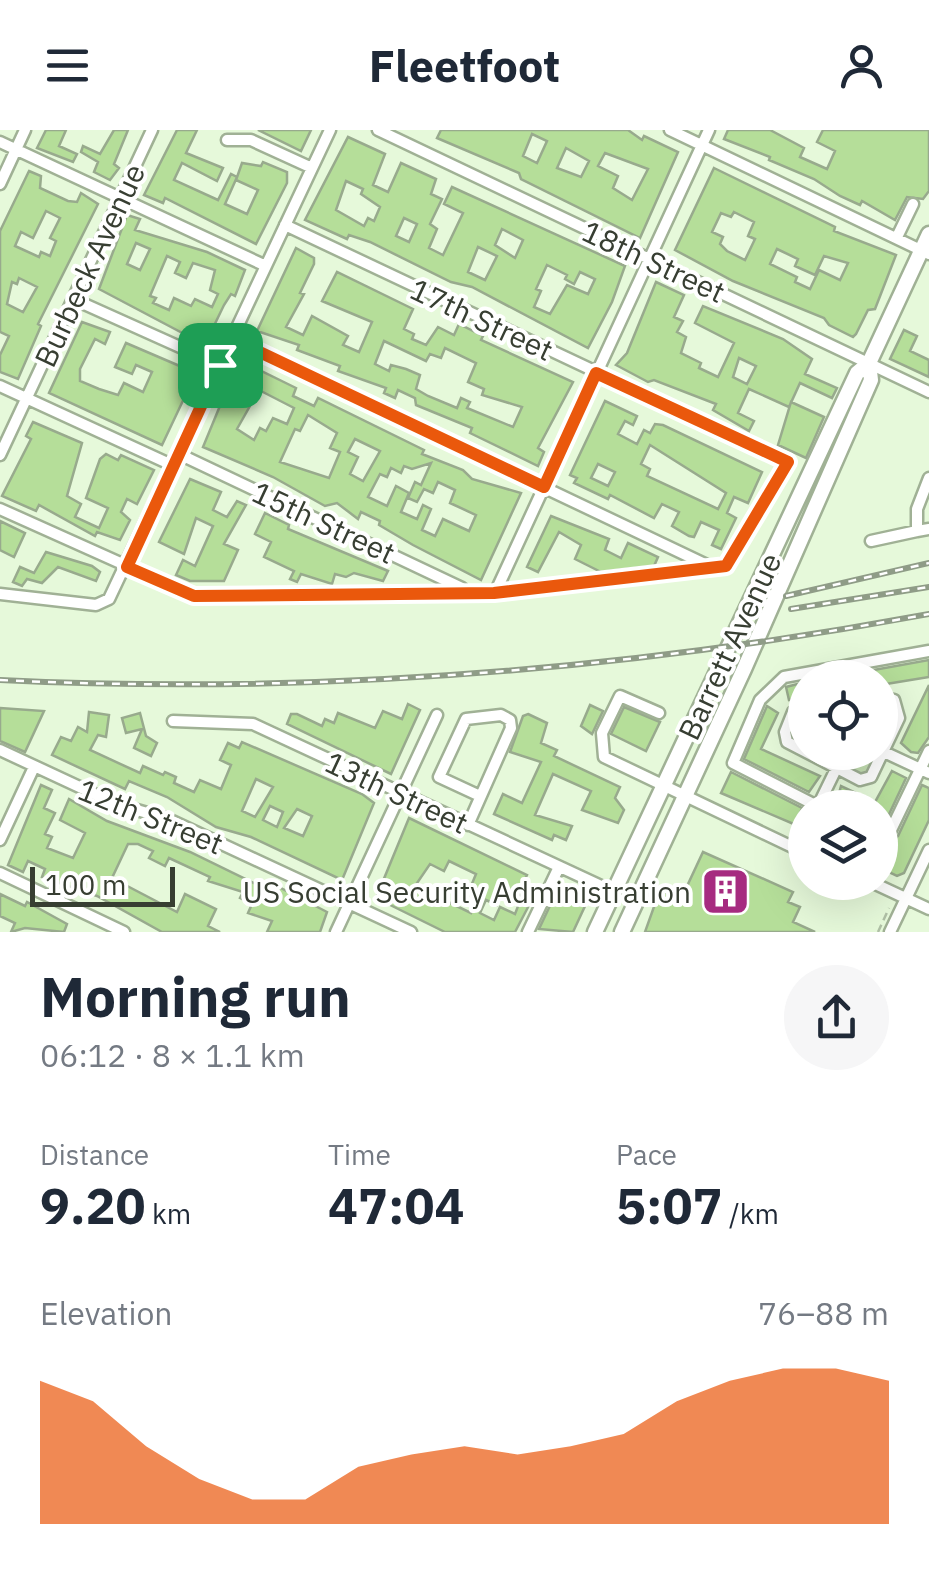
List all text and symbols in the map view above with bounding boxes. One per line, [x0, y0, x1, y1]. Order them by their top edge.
text: Fleetfoot [369, 36, 560, 94]
icon: menu [40, 38, 95, 93]
icon: person [834, 38, 889, 93]
street label: Burbeck Avenue [25, 157, 153, 373]
street label: 18th Street [576, 211, 732, 311]
street label: 17th Street [404, 269, 560, 369]
pin [178, 323, 263, 408]
icon: arrive [193, 338, 248, 393]
street label: 15th Street [246, 472, 402, 572]
street label: Barrett Avenue [669, 546, 789, 746]
map controls [788, 660, 898, 900]
button: locate [788, 660, 898, 770]
street label: 13th Street [319, 742, 475, 842]
street label: 12th Street [73, 769, 229, 863]
button: layers [788, 790, 898, 900]
scale bar [30, 862, 175, 906]
building icon: US Social Security Administration [700, 865, 752, 917]
text: 100 m [45, 866, 126, 903]
place label: US Social Security Administration [242, 872, 691, 911]
text: Morning run [40, 961, 351, 1032]
button: share [784, 965, 889, 1070]
text: 06:12 · 8 × 1.1 km [40, 1034, 305, 1076]
text: Distance [40, 1136, 149, 1173]
text: Time [328, 1136, 391, 1173]
text: Pace [616, 1136, 677, 1173]
text: 9.20 [40, 1173, 146, 1238]
text: 47:04 [328, 1173, 465, 1238]
text: 5:07 [616, 1173, 723, 1238]
text: km [146, 1195, 191, 1232]
text: /km [723, 1195, 779, 1232]
text: Elevation [40, 1292, 173, 1334]
text: 76–88 m [758, 1292, 889, 1334]

